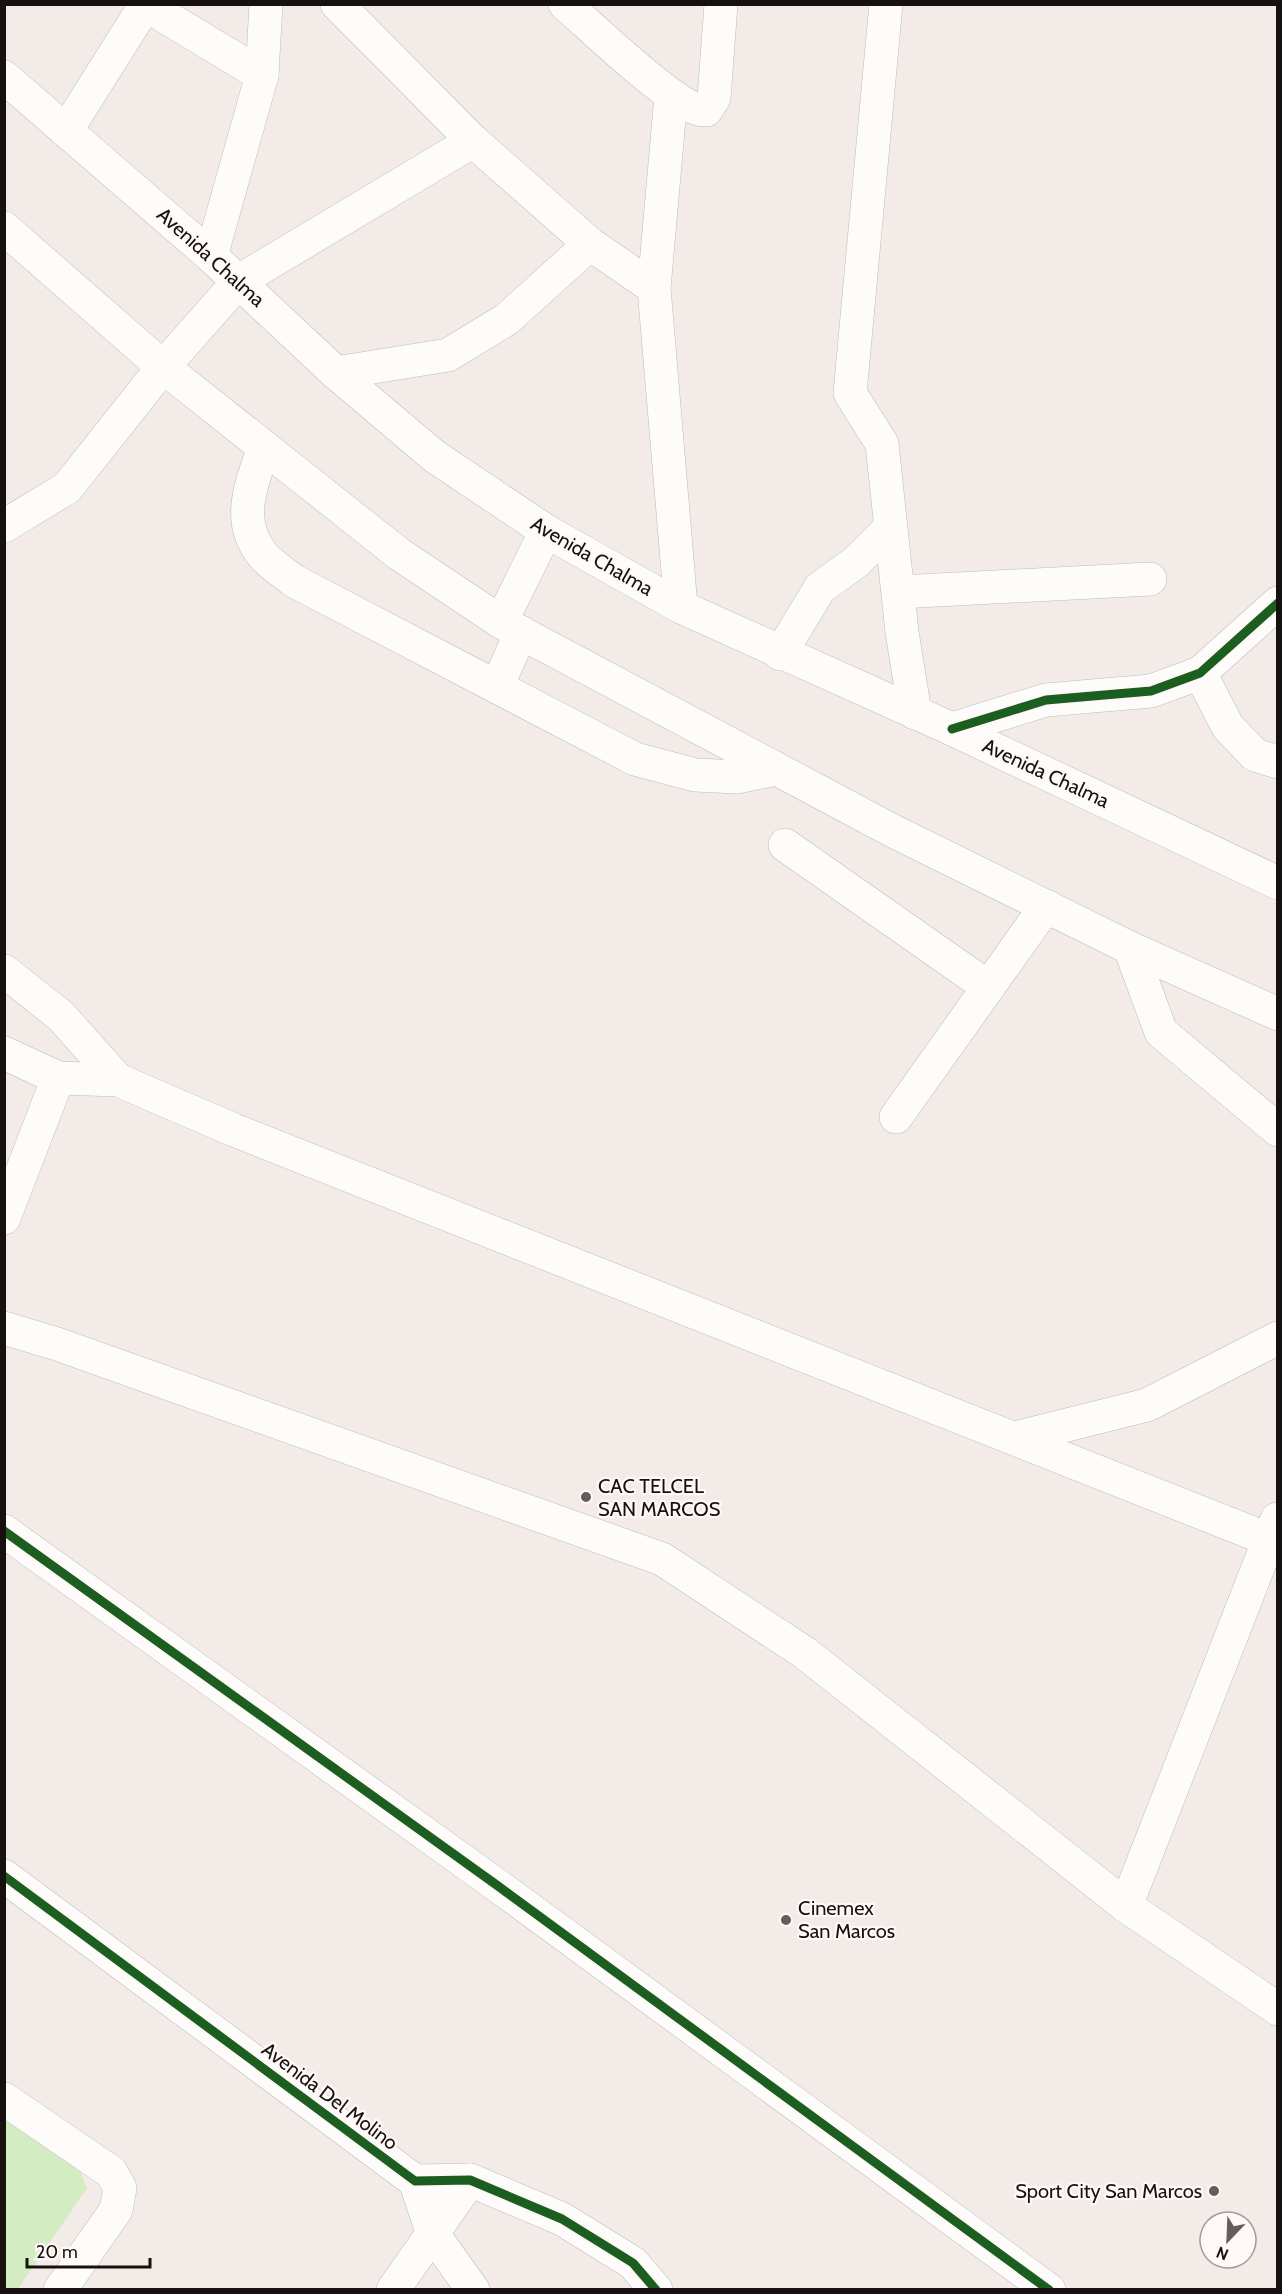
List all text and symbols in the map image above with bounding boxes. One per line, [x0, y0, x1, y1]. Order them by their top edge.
street label: Avenida Chalma [152, 202, 270, 312]
street label: Avenida Chalma [527, 511, 658, 601]
street label: Avenida Chalma [979, 733, 1113, 813]
place label: CAC TELCEL SAN MARCOS [598, 1474, 721, 1521]
marker: CAC TELCEL SAN MARCOS [579, 1490, 593, 1504]
place label: Cinemex San Marcos [798, 1896, 895, 1943]
marker: Cinemex San Marcos [779, 1913, 793, 1927]
street label: Avenida Del Molino [257, 2037, 403, 2155]
place label: Sport City San Marcos [1015, 2179, 1202, 2203]
marker: Sport City San Marcos [1207, 2184, 1221, 2198]
north arrow [1198, 2210, 1258, 2270]
scale bar [27, 2231, 150, 2269]
text: 20 m [36, 2241, 78, 2263]
text: N [1213, 2242, 1231, 2264]

